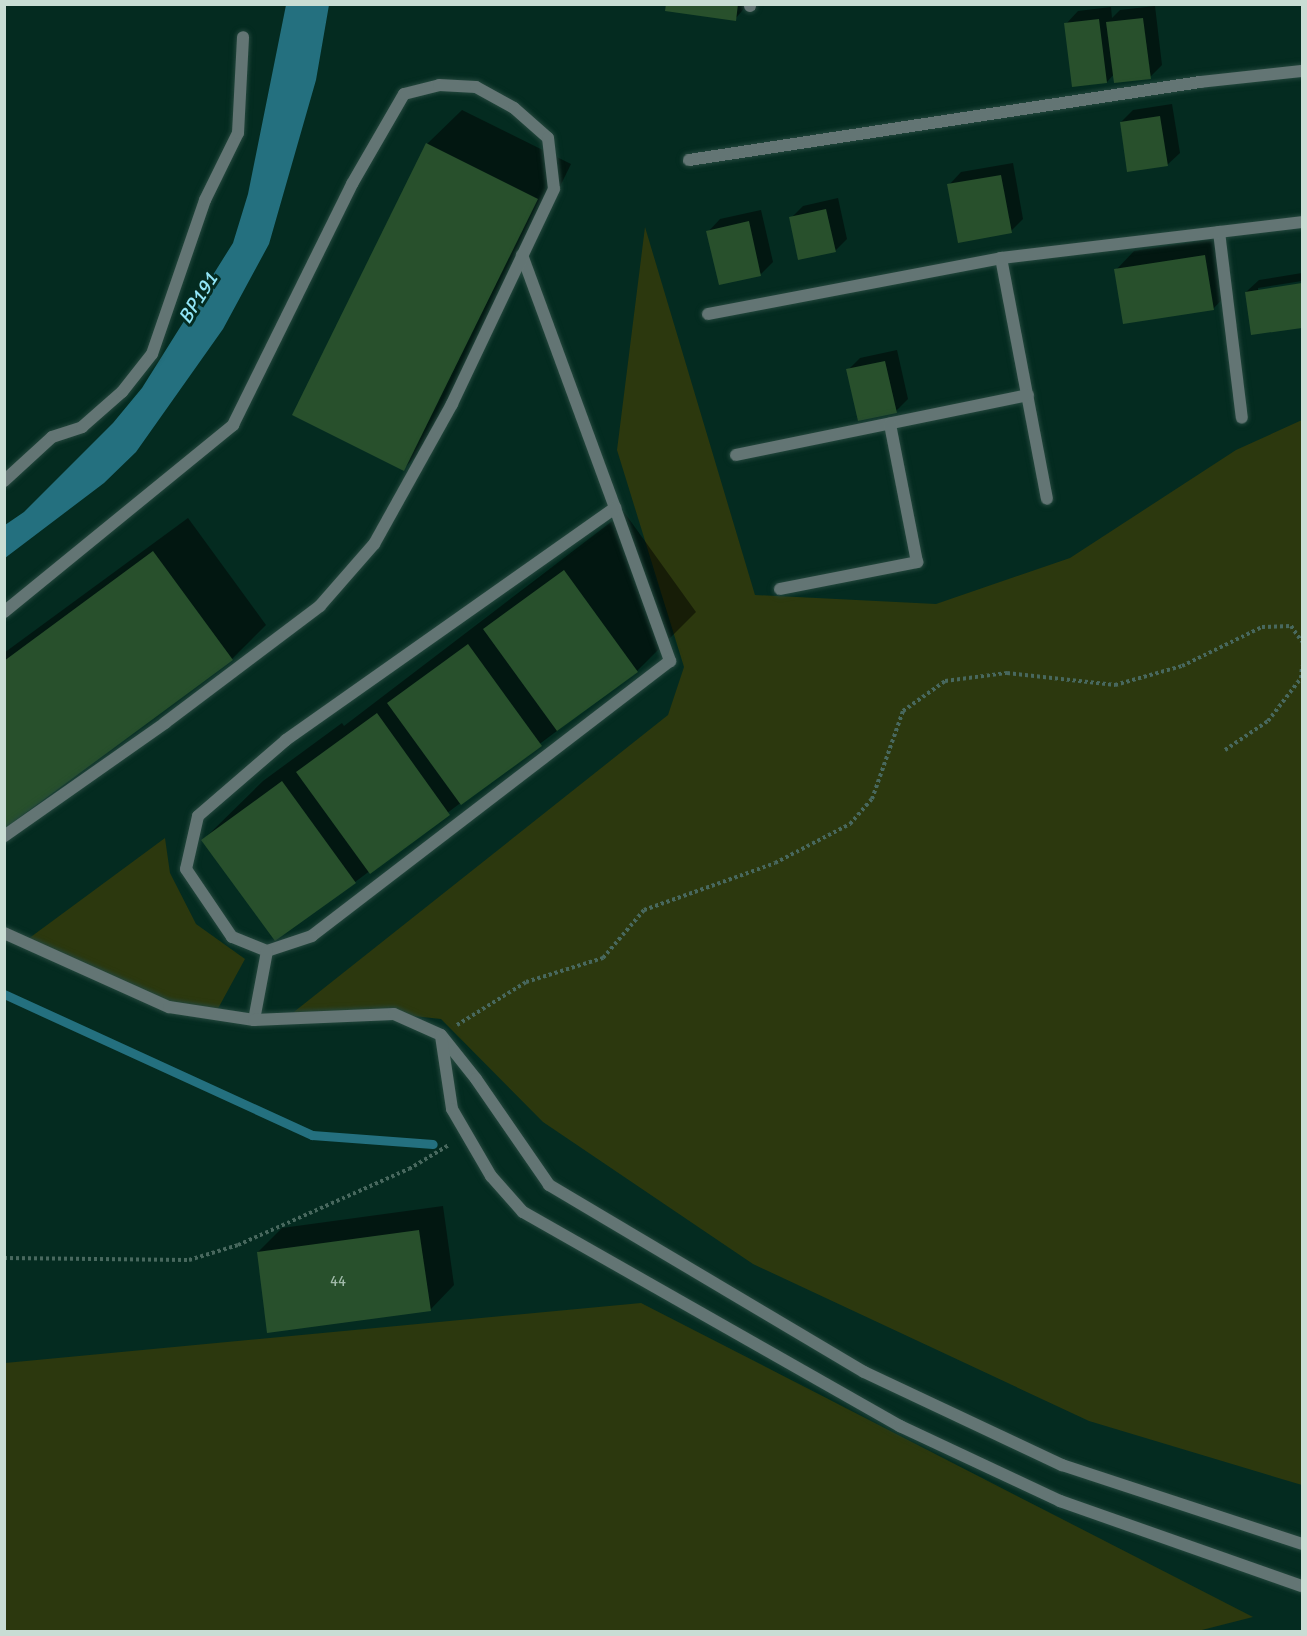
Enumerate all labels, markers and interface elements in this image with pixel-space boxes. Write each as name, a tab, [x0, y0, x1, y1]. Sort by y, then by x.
water label: BP191	[173, 268, 223, 328]
house number: 44	[330, 1273, 346, 1291]

